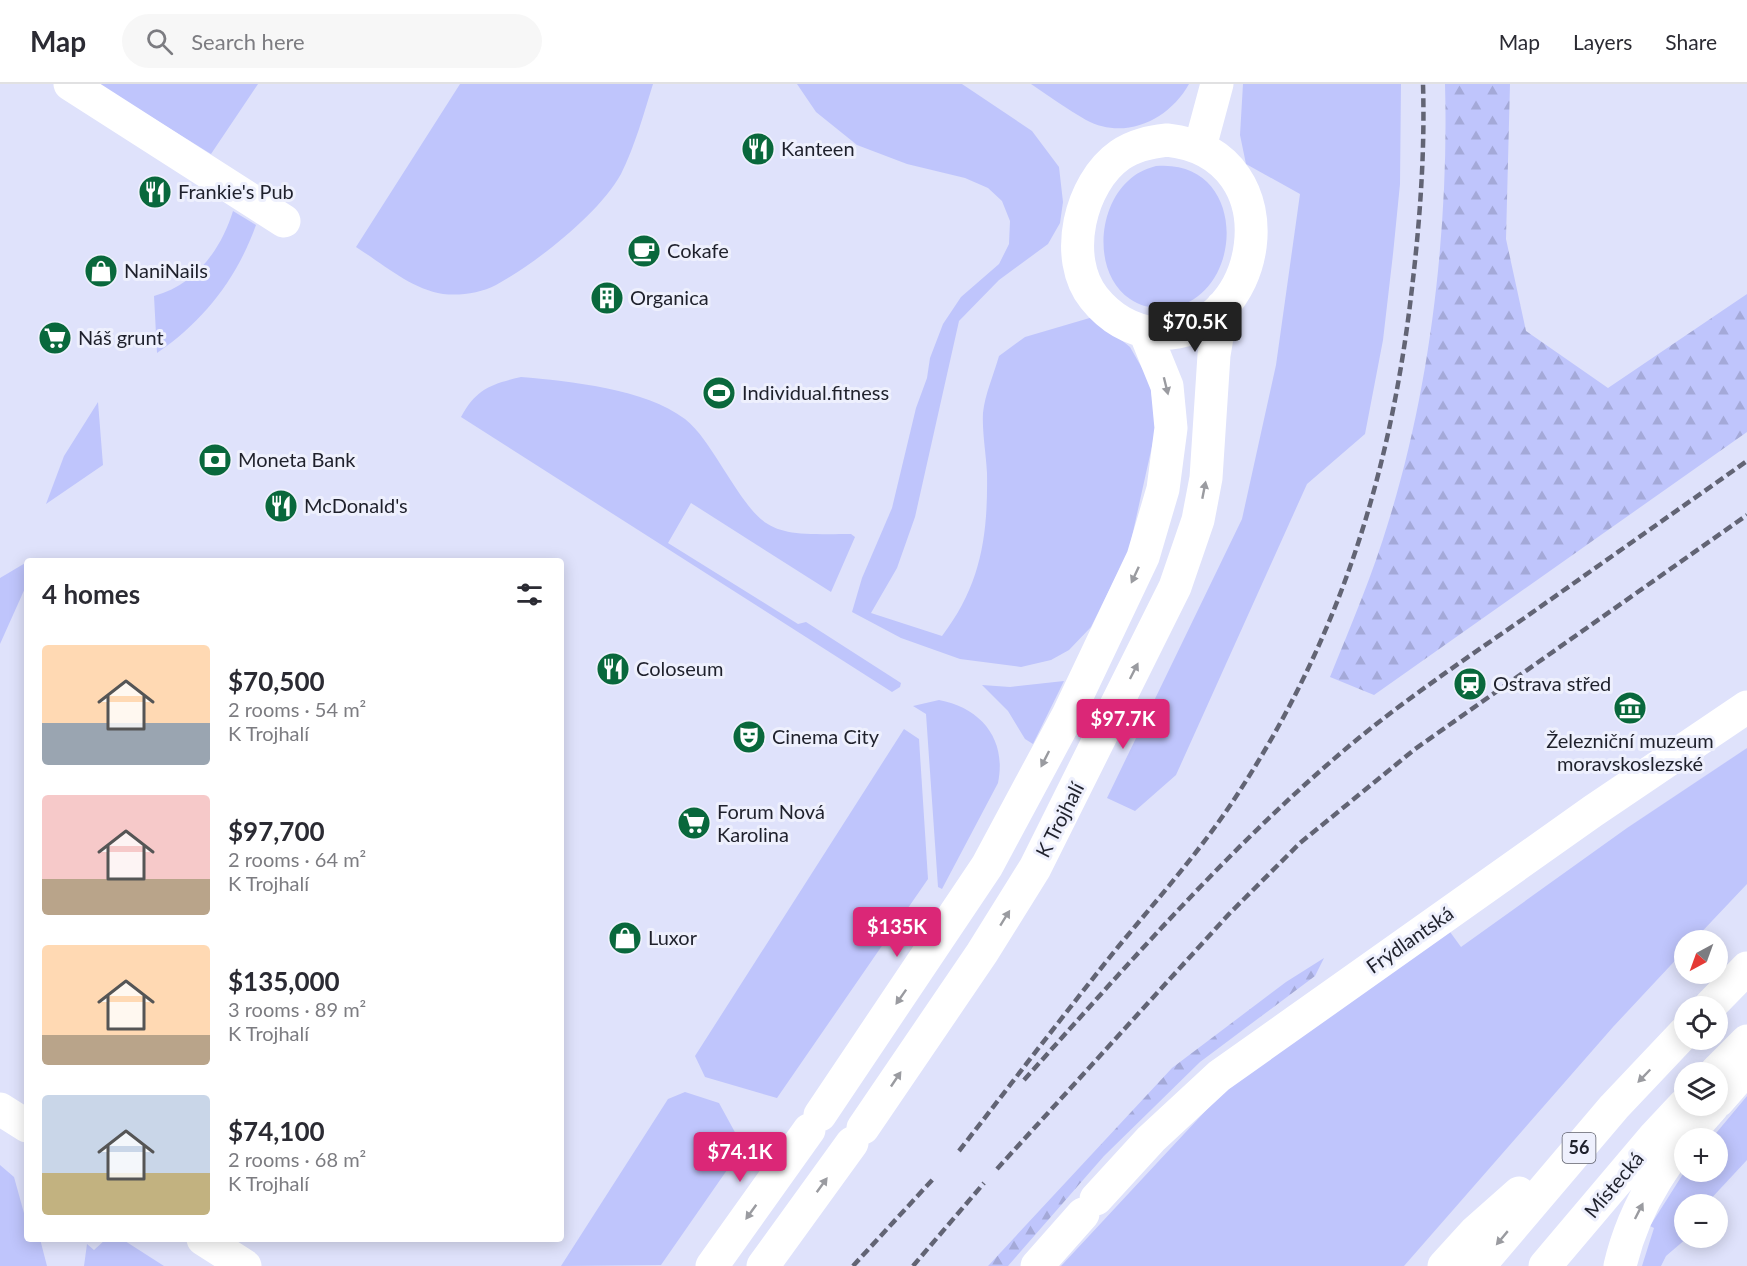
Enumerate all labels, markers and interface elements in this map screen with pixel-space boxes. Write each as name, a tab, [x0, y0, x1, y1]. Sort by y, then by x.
search box	[122, 14, 542, 68]
text: Map	[30, 24, 86, 58]
icon: search	[143, 25, 176, 58]
text: Search here	[191, 28, 305, 55]
text: Map	[1499, 29, 1540, 54]
text: Layers	[1573, 29, 1632, 54]
text: Share	[1665, 29, 1717, 54]
restaurant icon: Kanteen	[740, 131, 776, 167]
place label: Kanteen	[781, 136, 855, 160]
restaurant icon: Frankie's Pub	[137, 174, 173, 210]
place label: Frankie's Pub	[178, 179, 294, 203]
cafe icon: Cokafe	[626, 233, 662, 269]
place label: Cokafe	[667, 238, 729, 262]
shop icon: NaniNails	[83, 253, 119, 289]
place label: NaniNails	[124, 258, 208, 282]
building icon: Organica	[589, 280, 625, 316]
place label: Organica	[630, 285, 709, 309]
pin: $70.5K	[1146, 302, 1244, 353]
text: $70.5K	[1163, 309, 1227, 333]
supermarket icon: Náš grunt	[37, 320, 73, 356]
place label: Náš grunt	[78, 325, 164, 349]
sports icon: Individual.fitness	[701, 375, 737, 411]
one-way arrow	[1161, 377, 1171, 395]
place label: Individual.fitness	[742, 380, 889, 404]
bank icon: Moneta Bank	[197, 442, 233, 478]
place label: Moneta Bank	[238, 447, 356, 471]
one-way arrow	[1200, 480, 1209, 499]
restaurant icon: McDonald's	[263, 488, 299, 524]
place label: McDonald's	[304, 493, 408, 517]
one-way arrow	[1130, 567, 1139, 584]
text: 4 homes	[42, 578, 140, 610]
icon: filters	[513, 578, 546, 611]
restaurant icon: Coloseum	[595, 651, 631, 687]
place label: Coloseum	[636, 656, 723, 680]
one-way arrow	[1129, 662, 1139, 680]
text: $70,500	[228, 665, 325, 697]
station icon: Ostrava střed	[1452, 666, 1488, 702]
icon: home	[90, 669, 162, 741]
place label: Ostrava střed	[1493, 671, 1611, 695]
museum icon: Železniční muzeum moravskoslezské	[1612, 690, 1648, 726]
text: 2 rooms · 54 m²	[228, 697, 366, 721]
pin: $97.7K	[1074, 699, 1172, 750]
text: $97.7K	[1091, 706, 1155, 730]
theatre icon: Cinema City	[731, 719, 767, 755]
text: K Trojhalí	[228, 721, 309, 745]
place label: Cinema City	[772, 724, 880, 748]
place label: Železniční muzeum moravskoslezské	[1546, 728, 1714, 775]
one-way arrow	[1040, 751, 1050, 768]
street label: K Trojhalí	[1030, 777, 1089, 861]
place label: Forum Nová Karolina	[717, 799, 825, 846]
supermarket icon: Forum Nová Karolina	[676, 805, 712, 841]
text: $97,700	[228, 815, 325, 847]
icon: home	[90, 819, 162, 891]
text: 2 rooms · 64 m²	[228, 847, 366, 871]
text: K Trojhalí	[228, 871, 309, 895]
street label: Frýdlantská	[1361, 901, 1458, 978]
pin: $135K	[855, 907, 939, 958]
one-way arrow	[999, 910, 1010, 926]
text: $135K	[867, 914, 927, 938]
shop icon: Luxor	[607, 920, 643, 956]
place label: Luxor	[648, 925, 698, 949]
north arrow	[1674, 930, 1728, 984]
map controls	[1674, 930, 1728, 1248]
text: $135,000	[228, 965, 340, 997]
icon: home	[90, 969, 162, 1041]
one-way arrow	[896, 989, 907, 1005]
button: locate	[1674, 996, 1728, 1050]
text: 3 rooms · 89 m²	[228, 997, 366, 1021]
text: K Trojhalí	[228, 1021, 309, 1045]
button: layers	[1674, 1062, 1728, 1116]
one-way arrow	[1637, 1068, 1651, 1083]
one-way arrow	[890, 1072, 902, 1088]
text: $74,100	[228, 1115, 325, 1147]
icon: home	[90, 1119, 162, 1191]
button: +	[1674, 1128, 1728, 1182]
pin: $74.1K	[691, 1132, 789, 1183]
road number: 56	[1562, 1133, 1596, 1163]
text: $74.1K	[708, 1139, 772, 1163]
street label: Místecká	[1579, 1146, 1648, 1222]
text: 2 rooms · 68 m²	[228, 1147, 366, 1171]
text: K Trojhalí	[228, 1171, 309, 1195]
one-way arrow	[816, 1177, 828, 1193]
button: −	[1674, 1194, 1728, 1248]
one-way arrow	[1634, 1202, 1644, 1219]
one-way arrow	[745, 1204, 757, 1219]
one-way arrow	[1496, 1230, 1509, 1245]

